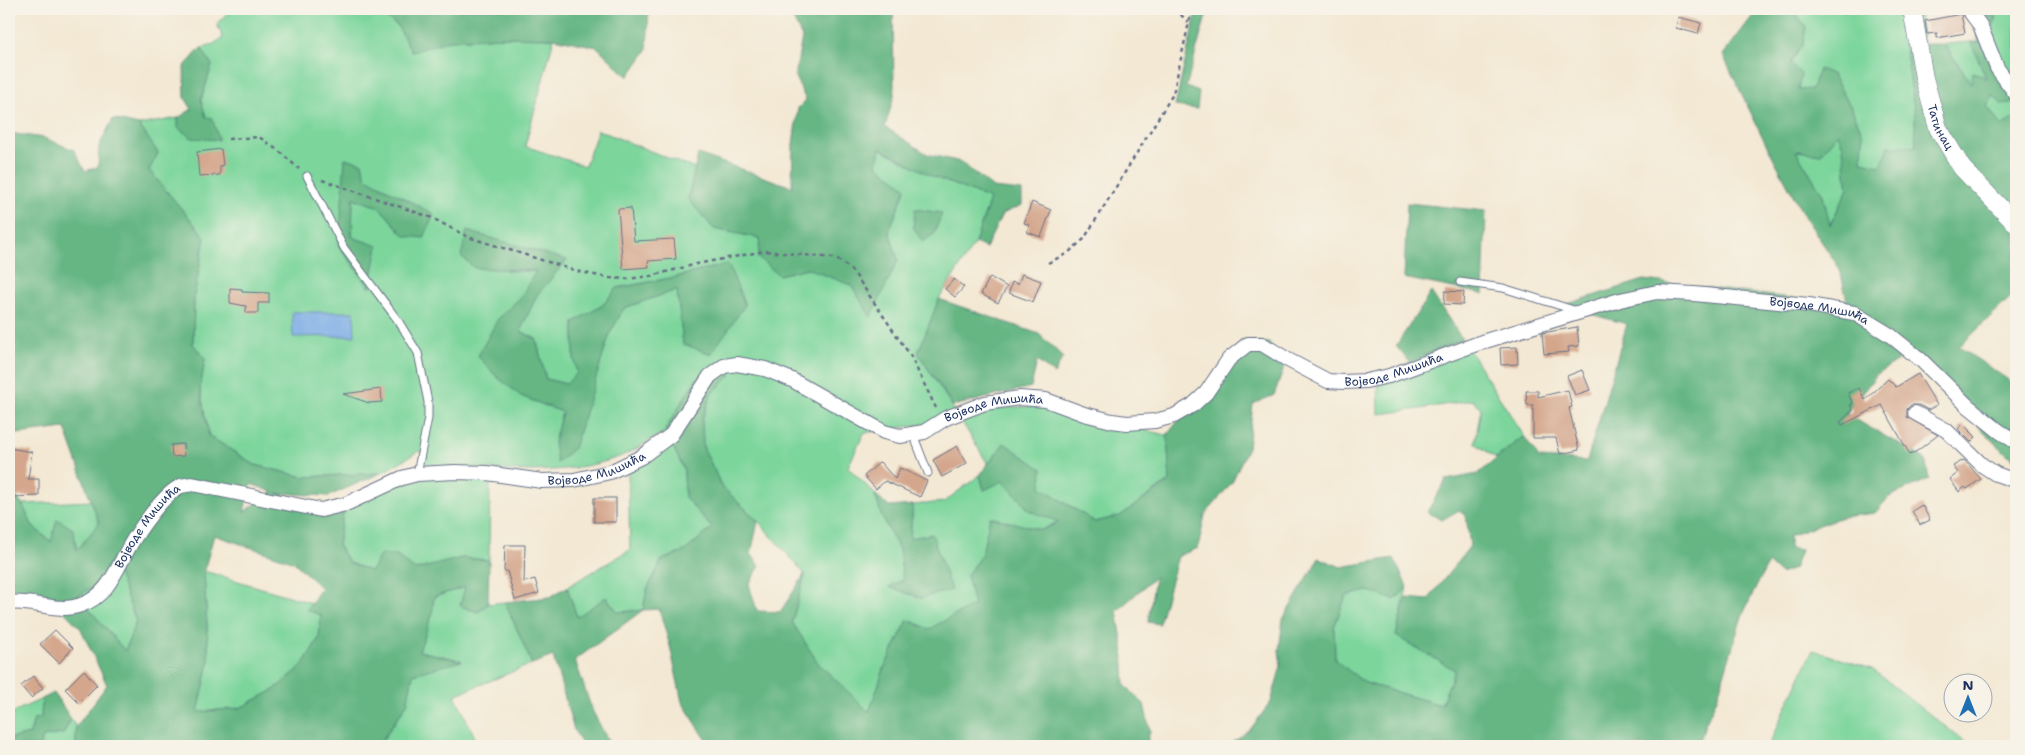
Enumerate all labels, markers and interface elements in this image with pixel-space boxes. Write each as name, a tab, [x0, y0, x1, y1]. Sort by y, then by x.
street label: Татинац	[1924, 103, 1958, 153]
street label: Војводе Мишића	[1769, 293, 1873, 329]
street label: Војводе Мишића	[1344, 349, 1446, 390]
street label: Војводе Мишића	[942, 390, 1044, 426]
street label: Војводе Мишића	[547, 448, 649, 489]
street label: Војводе Мишића	[111, 480, 184, 571]
north arrow	[1942, 672, 1992, 722]
text: N	[1962, 676, 1974, 694]

